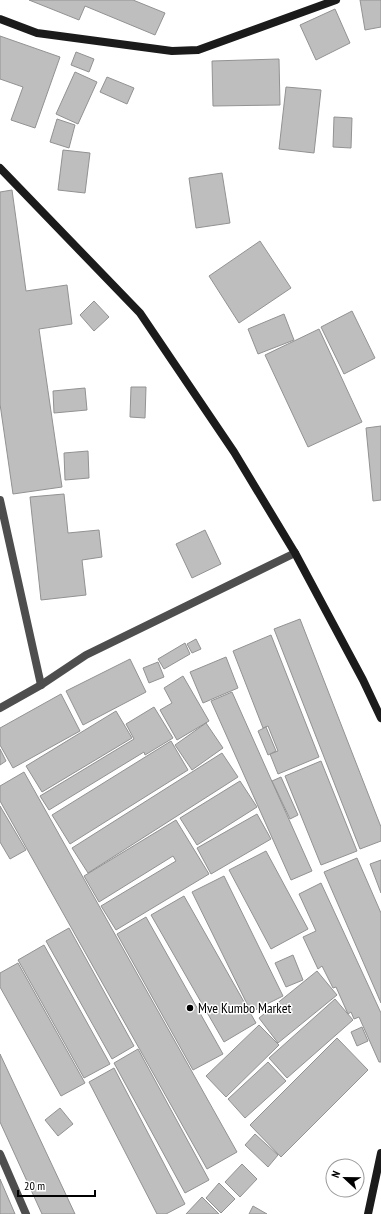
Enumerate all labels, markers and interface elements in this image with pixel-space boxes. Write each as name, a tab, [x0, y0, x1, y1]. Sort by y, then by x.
place label: Mve Kumbo Market	[198, 999, 291, 1017]
marker: Mve Kumbo Market	[185, 1003, 195, 1013]
north arrow	[325, 1158, 365, 1198]
text: N	[328, 1169, 343, 1180]
scale bar	[18, 1172, 95, 1198]
text: 20 m	[24, 1178, 45, 1193]

